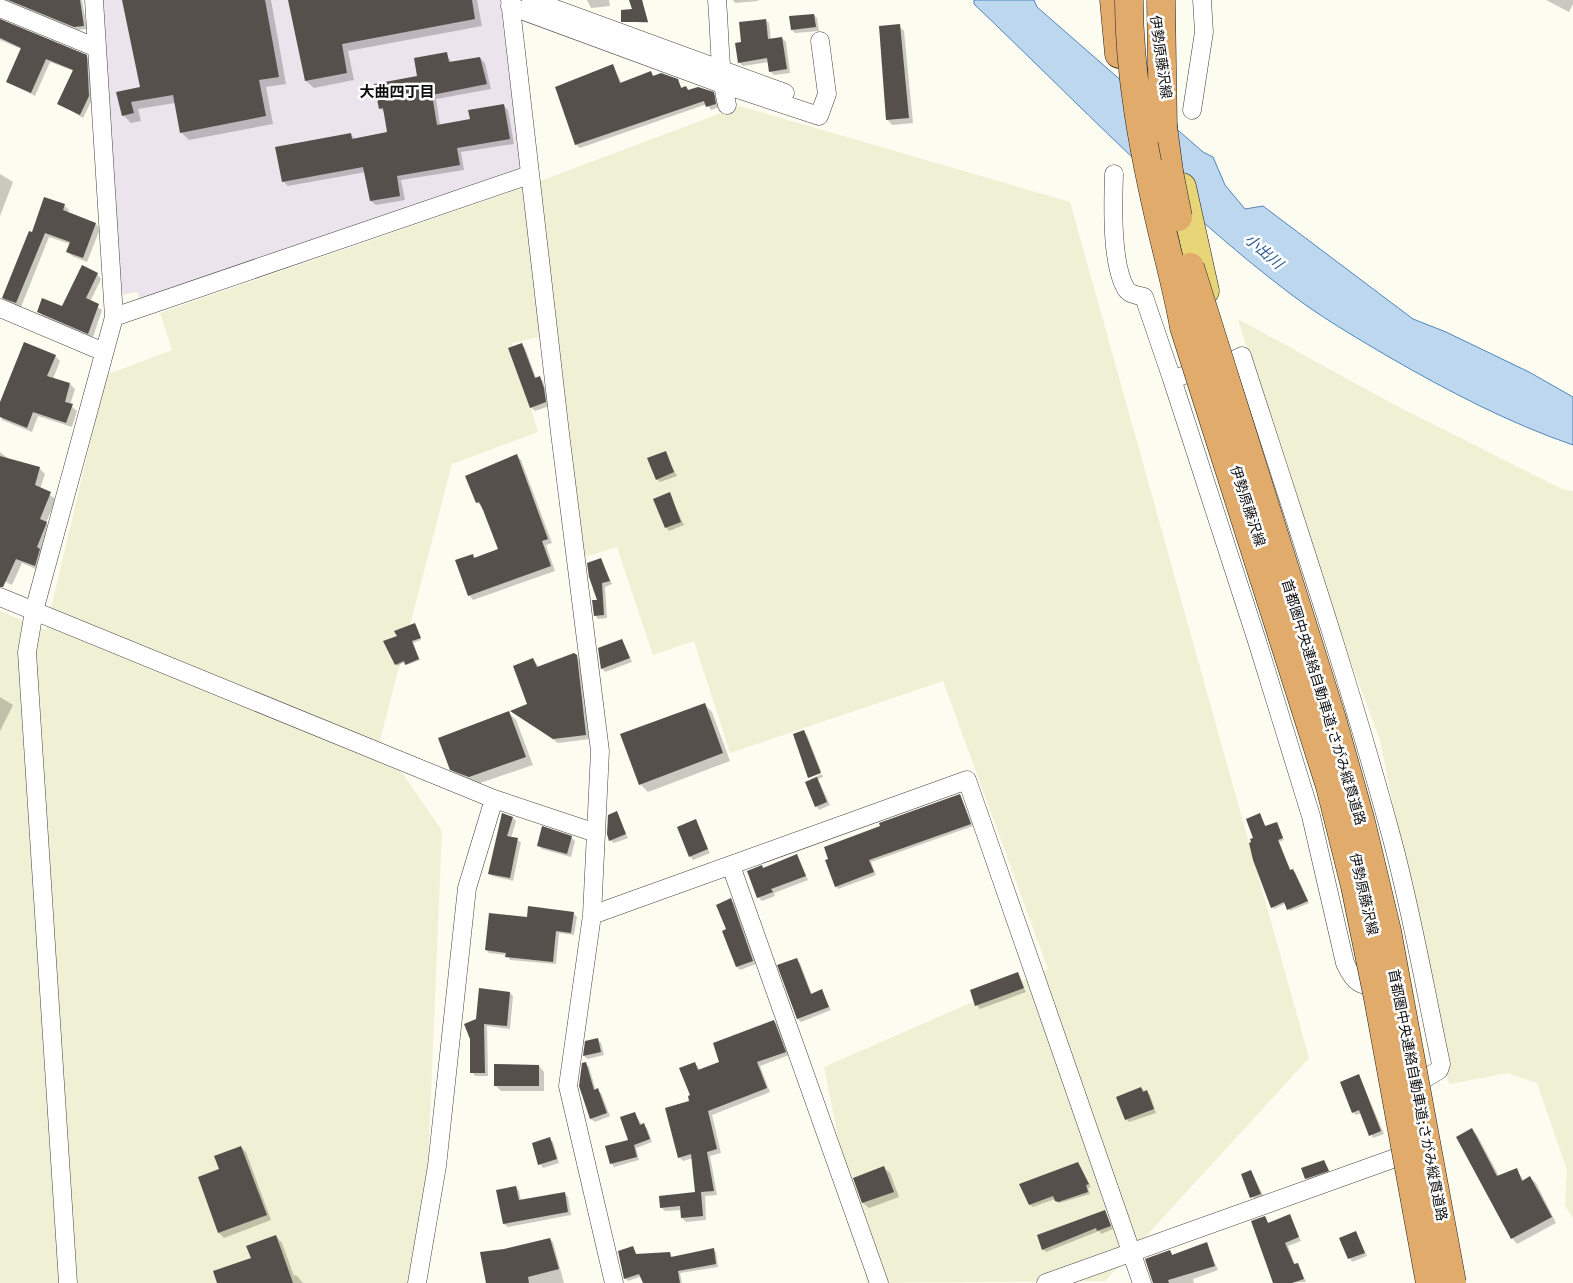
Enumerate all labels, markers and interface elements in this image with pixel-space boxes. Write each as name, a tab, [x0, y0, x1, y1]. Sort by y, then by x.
street label: 伊勢原藤沢線	[1146, 14, 1176, 100]
district label: 大曲四丁目	[359, 82, 435, 101]
water label: 小出川	[1241, 229, 1289, 274]
street label: 伊勢原藤沢線	[1226, 463, 1270, 549]
street label: 首都圏中央連絡自動車道;さがみ縦貫道路	[1278, 577, 1370, 827]
street label: 伊勢原藤沢線	[1346, 851, 1382, 937]
street label: 首都圏中央連絡自動車道;さがみ縦貫道路	[1385, 967, 1451, 1223]

